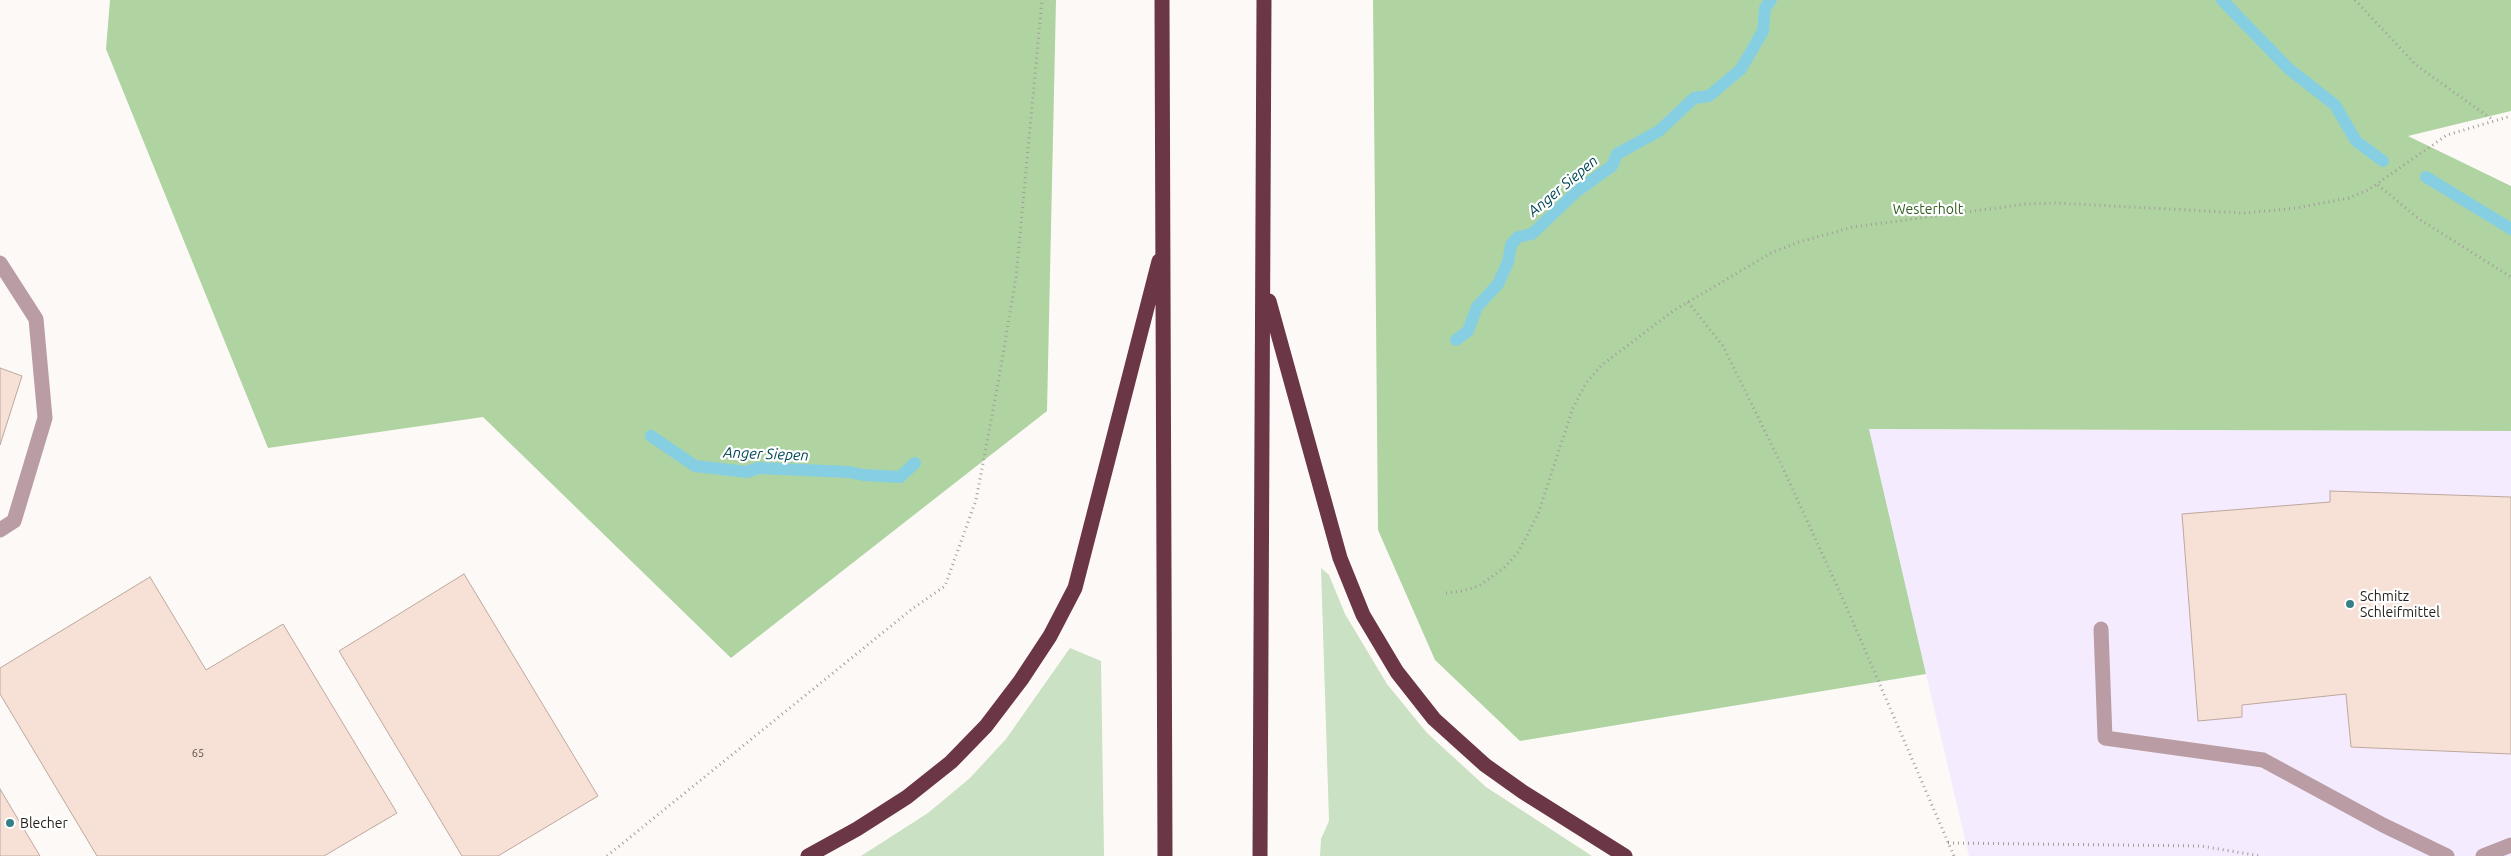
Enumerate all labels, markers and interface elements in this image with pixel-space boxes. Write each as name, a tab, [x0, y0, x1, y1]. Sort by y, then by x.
water label: Anger Siepen	[1524, 152, 1602, 220]
park label: Westerholt	[1893, 201, 1963, 217]
water label: Anger Siepen	[723, 444, 809, 464]
place label: Schmitz Schleifmittel	[2360, 588, 2440, 620]
marker: Schmitz Schleifmittel	[2344, 598, 2356, 610]
house number: 65	[192, 746, 204, 760]
place label: Blecher	[20, 815, 68, 831]
marker: Blecher	[4, 817, 16, 829]

